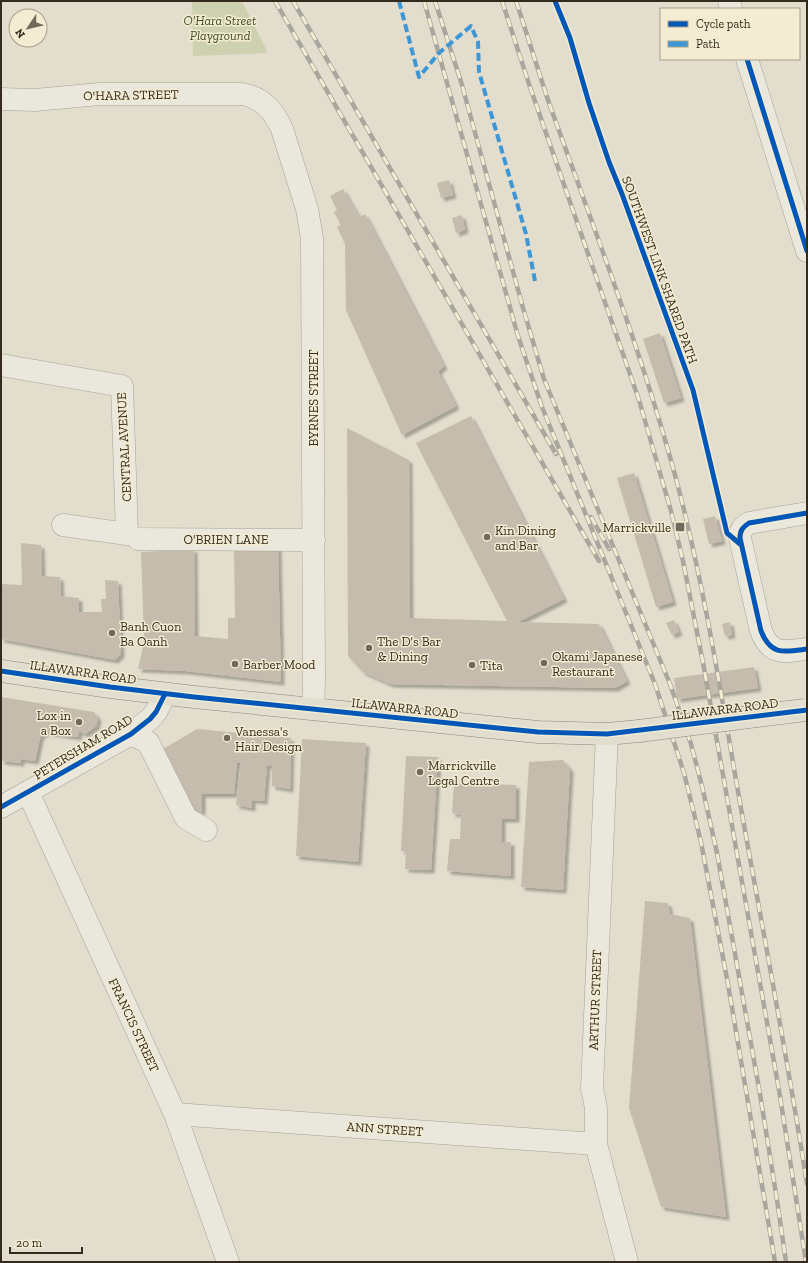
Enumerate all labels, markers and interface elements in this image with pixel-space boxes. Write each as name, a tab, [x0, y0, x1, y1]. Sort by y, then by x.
north arrow	[8, 8, 48, 48]
legend	[660, 8, 800, 60]
park label: O'Hara Street Playground	[184, 13, 257, 43]
text: Cycle path	[696, 17, 751, 31]
text: N	[12, 26, 28, 41]
text: Path	[696, 37, 720, 51]
street label: O'HARA STREET	[83, 87, 179, 103]
street label: SOUTHWEST LINK SHARED PATH	[619, 174, 701, 366]
street label: BYRNES STREET	[306, 349, 321, 447]
street label: CENTRAL AVENUE	[114, 392, 134, 502]
place label: Marrickville	[603, 520, 671, 535]
marker: Marrickville	[674, 521, 686, 533]
place label: Kin Dining and Bar	[495, 523, 556, 553]
street label: O'BRIEN LANE	[184, 532, 269, 547]
marker: Kin Dining and Bar	[482, 532, 492, 542]
place label: Banh Cuon Ba Oanh	[120, 619, 182, 649]
marker: Banh Cuon Ba Oanh	[107, 628, 117, 638]
place label: The D's Bar & Dining	[377, 634, 441, 664]
marker: The D's Bar & Dining	[364, 643, 374, 653]
place label: Okami Japanese Restaurant	[552, 649, 643, 679]
street label: ILLAWARRA ROAD	[29, 657, 137, 687]
place label: Barber Mood	[243, 657, 316, 672]
place label: Tita	[480, 658, 504, 673]
marker: Okami Japanese Restaurant	[539, 658, 549, 668]
marker: Barber Mood	[230, 659, 240, 669]
marker: Tita	[467, 660, 477, 670]
street label: ILLAWARRA ROAD	[351, 695, 459, 721]
street label: ILLAWARRA ROAD	[671, 695, 779, 723]
place label: Lox in a Box	[37, 708, 72, 738]
street label: PETERSHAM ROAD	[31, 711, 135, 783]
marker: Lox in a Box	[74, 717, 84, 727]
place label: Vanessa's Hair Design	[234, 724, 303, 754]
marker: Vanessa's Hair Design	[222, 733, 232, 743]
place label: Marrickville Legal Centre	[428, 758, 499, 788]
marker: Marrickville Legal Centre	[415, 767, 425, 777]
street label: ARTHUR STREET	[586, 949, 604, 1051]
street label: FRANCIS STREET	[106, 976, 162, 1074]
street label: ANN STREET	[346, 1119, 424, 1139]
scale bar	[10, 1229, 82, 1255]
text: 20 m	[16, 1236, 43, 1250]

